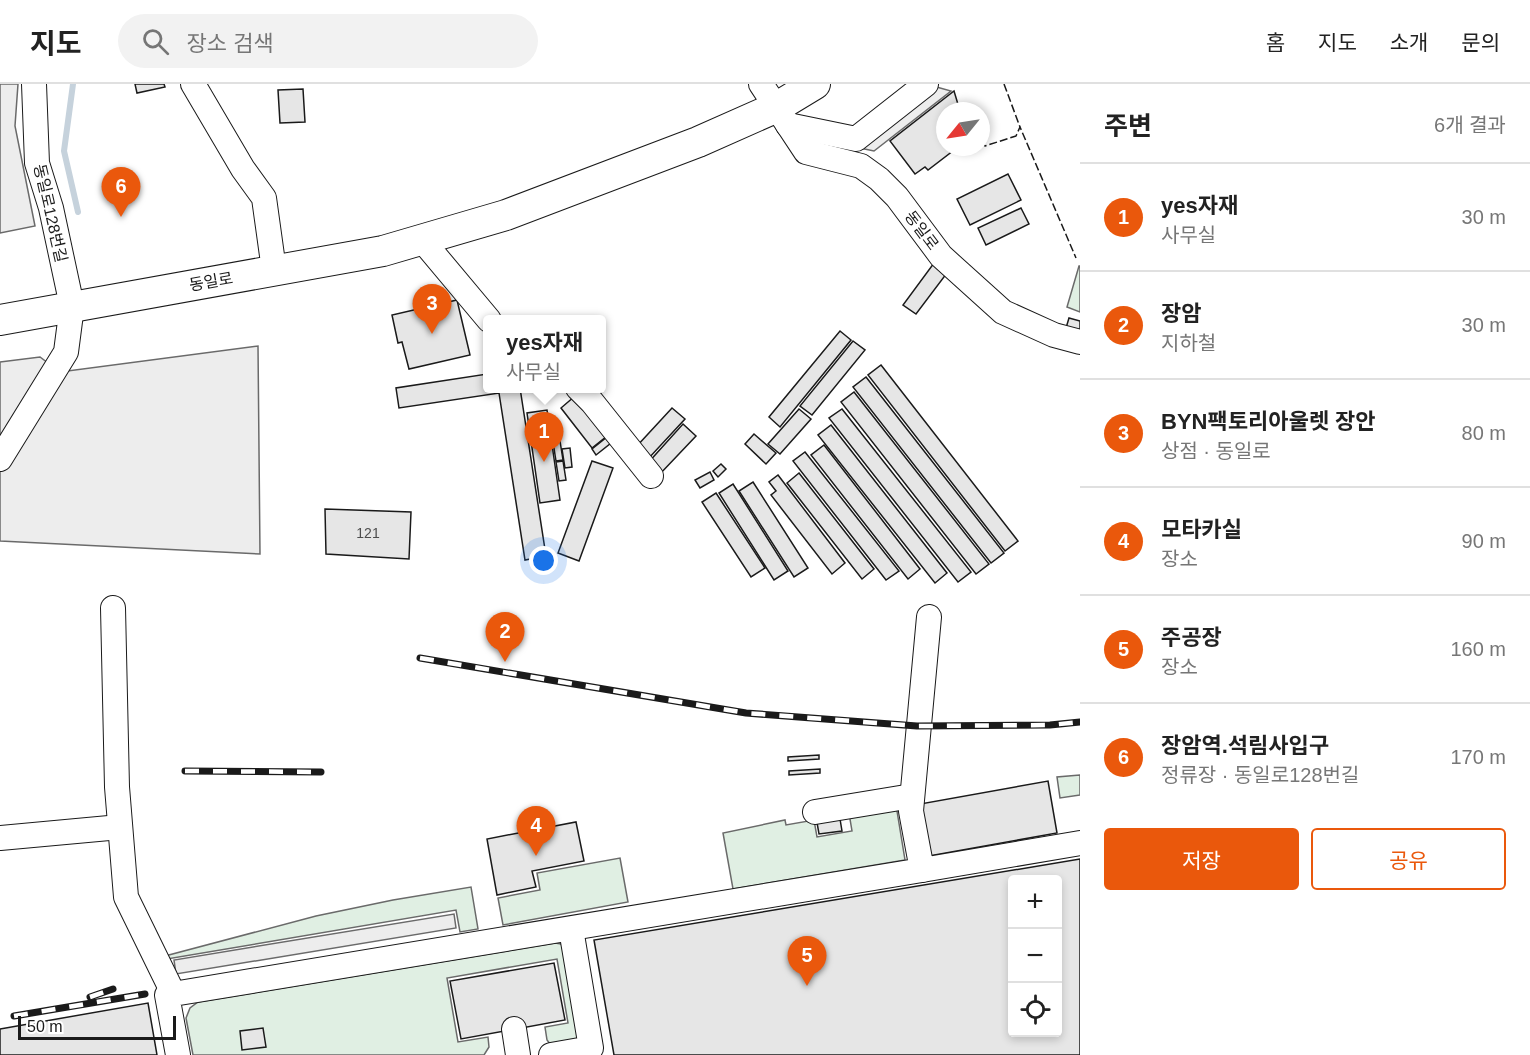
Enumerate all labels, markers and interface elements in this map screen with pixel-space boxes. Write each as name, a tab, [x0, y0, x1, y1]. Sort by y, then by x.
search box	[118, 14, 538, 68]
icon: search	[139, 25, 172, 58]
text: 지도	[30, 28, 82, 59]
text: 장소 검색	[187, 31, 274, 56]
text: 홈	[1266, 31, 1285, 54]
text: 지도	[1318, 31, 1357, 54]
text: 소개	[1390, 31, 1428, 54]
text: 문의	[1461, 31, 1500, 54]
north arrow	[936, 102, 990, 156]
text: 주변	[1104, 111, 1152, 141]
text: 6개 결과	[1434, 114, 1506, 136]
street label: 동일로128번길	[31, 162, 70, 264]
pin: 6	[102, 168, 140, 217]
text: yes자재	[1161, 193, 1238, 218]
text: 1	[1118, 206, 1129, 228]
text: 30 m	[1462, 206, 1506, 228]
street label: 동일로	[902, 208, 942, 253]
text: 사무실	[1161, 224, 1216, 246]
street label: 동일로	[188, 269, 235, 294]
pin: 3	[412, 284, 452, 334]
text: 장암	[1161, 301, 1201, 326]
text: 2	[1118, 314, 1129, 336]
text: 30 m	[1462, 314, 1506, 336]
popup	[483, 315, 606, 393]
text: yes자재	[506, 330, 583, 355]
text: 지하철	[1161, 332, 1216, 354]
text: 사무실	[506, 361, 561, 383]
text: BYN팩토리아울렛 장안	[1161, 409, 1375, 434]
pin: 1	[524, 412, 564, 462]
text: 3	[1118, 422, 1129, 444]
text: 80 m	[1462, 422, 1506, 444]
text: 상점 · 동일로	[1161, 440, 1271, 462]
text: 모타카실	[1161, 517, 1242, 542]
house number: 121	[356, 525, 380, 541]
text: 4	[1118, 530, 1129, 552]
text: 90 m	[1462, 530, 1506, 552]
your location	[529, 546, 558, 575]
text: 장소	[1161, 548, 1198, 570]
pin: 2	[486, 612, 524, 662]
text: 주공장	[1161, 625, 1222, 650]
text: 5	[1118, 638, 1129, 660]
text: 160 m	[1450, 638, 1506, 660]
text: 장소	[1161, 656, 1198, 678]
text: 장암역.석림사입구	[1161, 733, 1329, 758]
text: 6	[1118, 746, 1129, 768]
text: 170 m	[1450, 746, 1506, 768]
text: 정류장 · 동일로128번길	[1161, 764, 1359, 786]
pin: 4	[516, 806, 556, 856]
button: 저장	[1104, 828, 1299, 890]
button: 공유	[1311, 828, 1506, 890]
map controls	[1008, 875, 1062, 1037]
button: +	[1008, 875, 1062, 929]
button: −	[1008, 929, 1062, 983]
pin: 5	[788, 936, 826, 986]
button: locate	[1008, 983, 1062, 1037]
scale bar	[18, 1013, 176, 1040]
text: 50 m	[27, 1018, 63, 1035]

